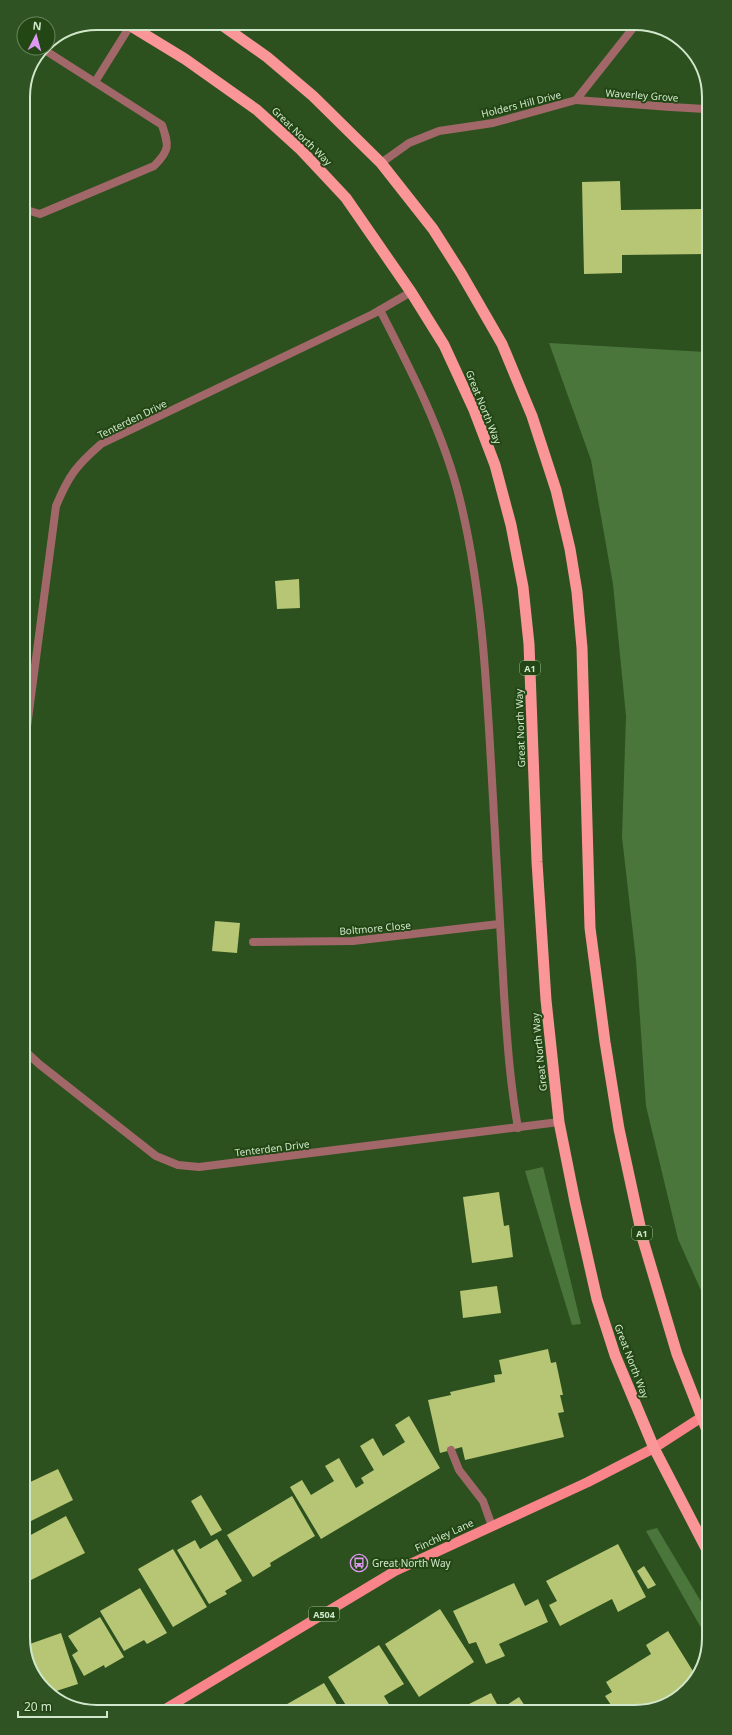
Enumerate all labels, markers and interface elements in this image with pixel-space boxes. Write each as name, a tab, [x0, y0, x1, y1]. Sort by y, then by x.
north arrow	[16, 16, 56, 56]
text: N	[32, 18, 42, 33]
street label: Waverley Grove	[605, 85, 679, 105]
street label: Holders Hill Drive	[480, 87, 563, 121]
street label: Great North Way	[269, 104, 336, 169]
street label: Great North Way	[463, 368, 506, 447]
street label: Tenterden Drive	[95, 396, 169, 442]
road number: A1	[520, 661, 540, 675]
street label: Great North Way	[512, 688, 528, 768]
street label: Boltmore Close	[339, 918, 412, 938]
street label: Great North Way	[528, 1011, 550, 1092]
street label: Tenterden Drive	[234, 1136, 311, 1160]
road number: A1	[632, 1226, 652, 1240]
street label: Great North Way	[611, 1322, 653, 1401]
street label: Finchley Lane	[412, 1515, 476, 1555]
bus stop icon: Great North Way	[349, 1553, 369, 1573]
place label: Great North Way	[372, 1556, 452, 1570]
road number: A504	[309, 1607, 339, 1621]
scale bar	[18, 1693, 107, 1719]
text: 20 m	[24, 1698, 52, 1715]

